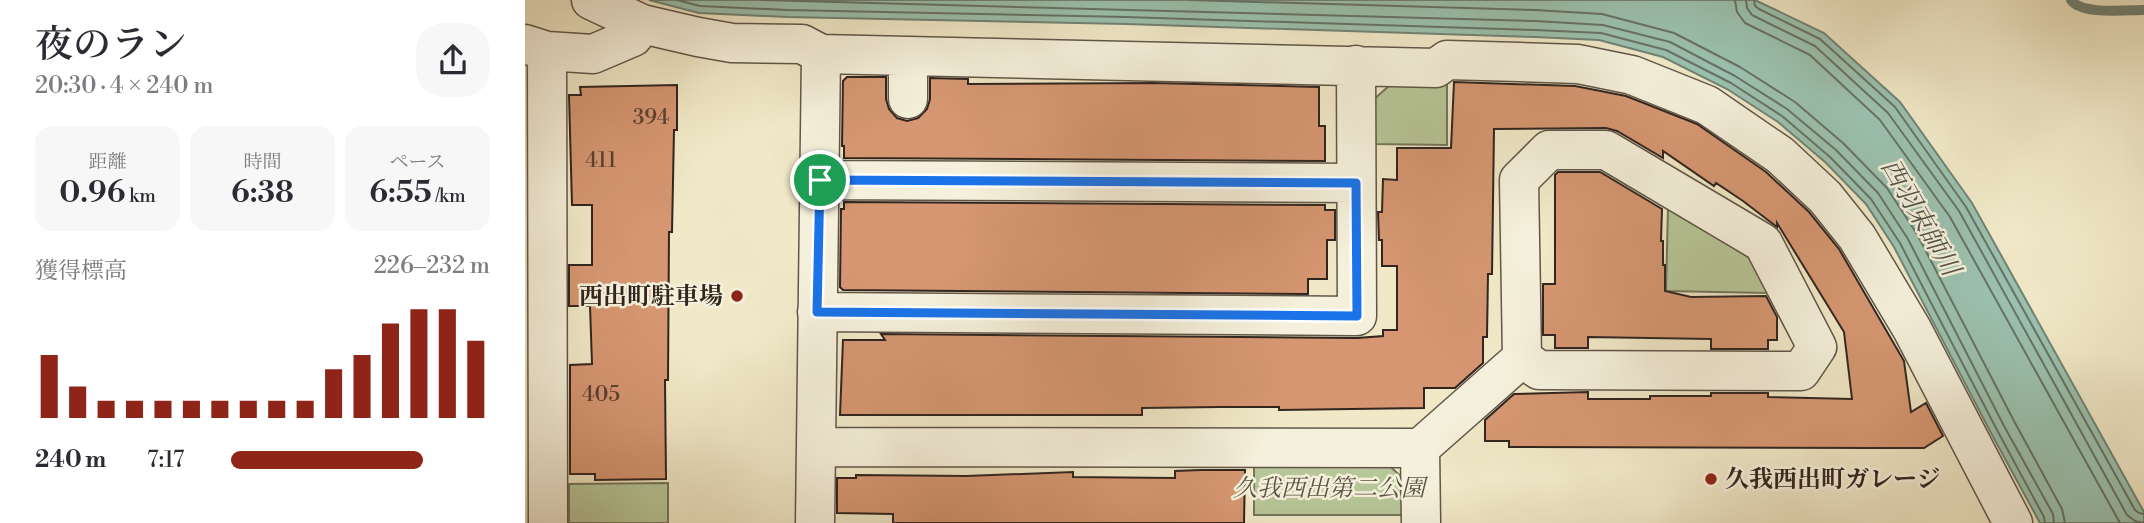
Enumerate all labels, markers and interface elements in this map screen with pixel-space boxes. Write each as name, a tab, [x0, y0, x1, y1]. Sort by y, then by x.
text: 夜のラン	[35, 22, 187, 69]
button: share	[416, 23, 490, 97]
text: 20:30 · 4 × 240 m	[35, 72, 213, 100]
house number: 394	[633, 105, 669, 131]
house number: 411	[585, 148, 617, 174]
text: 距離	[88, 150, 127, 174]
text: 時間	[243, 150, 282, 174]
text: ペース	[389, 150, 446, 174]
pin	[790, 150, 850, 210]
water label: 西羽束師川	[1874, 153, 1968, 284]
icon: arrive	[801, 161, 839, 199]
text: 0.96	[59, 174, 125, 212]
text: 6:38	[231, 174, 294, 212]
text: 6:55	[369, 174, 432, 212]
text: km	[125, 184, 156, 208]
text: /km	[432, 184, 466, 208]
text: 226–232 m	[374, 252, 490, 280]
text: 獲得標高	[35, 257, 127, 285]
place label: 西出町駐車場	[579, 282, 723, 312]
marker: 西出町駐車場	[729, 288, 745, 304]
house number: 405	[582, 382, 620, 408]
text: 240 m	[35, 446, 106, 474]
text: 7:17	[147, 446, 184, 474]
place label: 久我西出町ガレージ	[1725, 465, 1941, 495]
marker: 久我西出町ガレージ	[1703, 471, 1719, 487]
park label: 久我西出第二公園	[1233, 474, 1429, 504]

